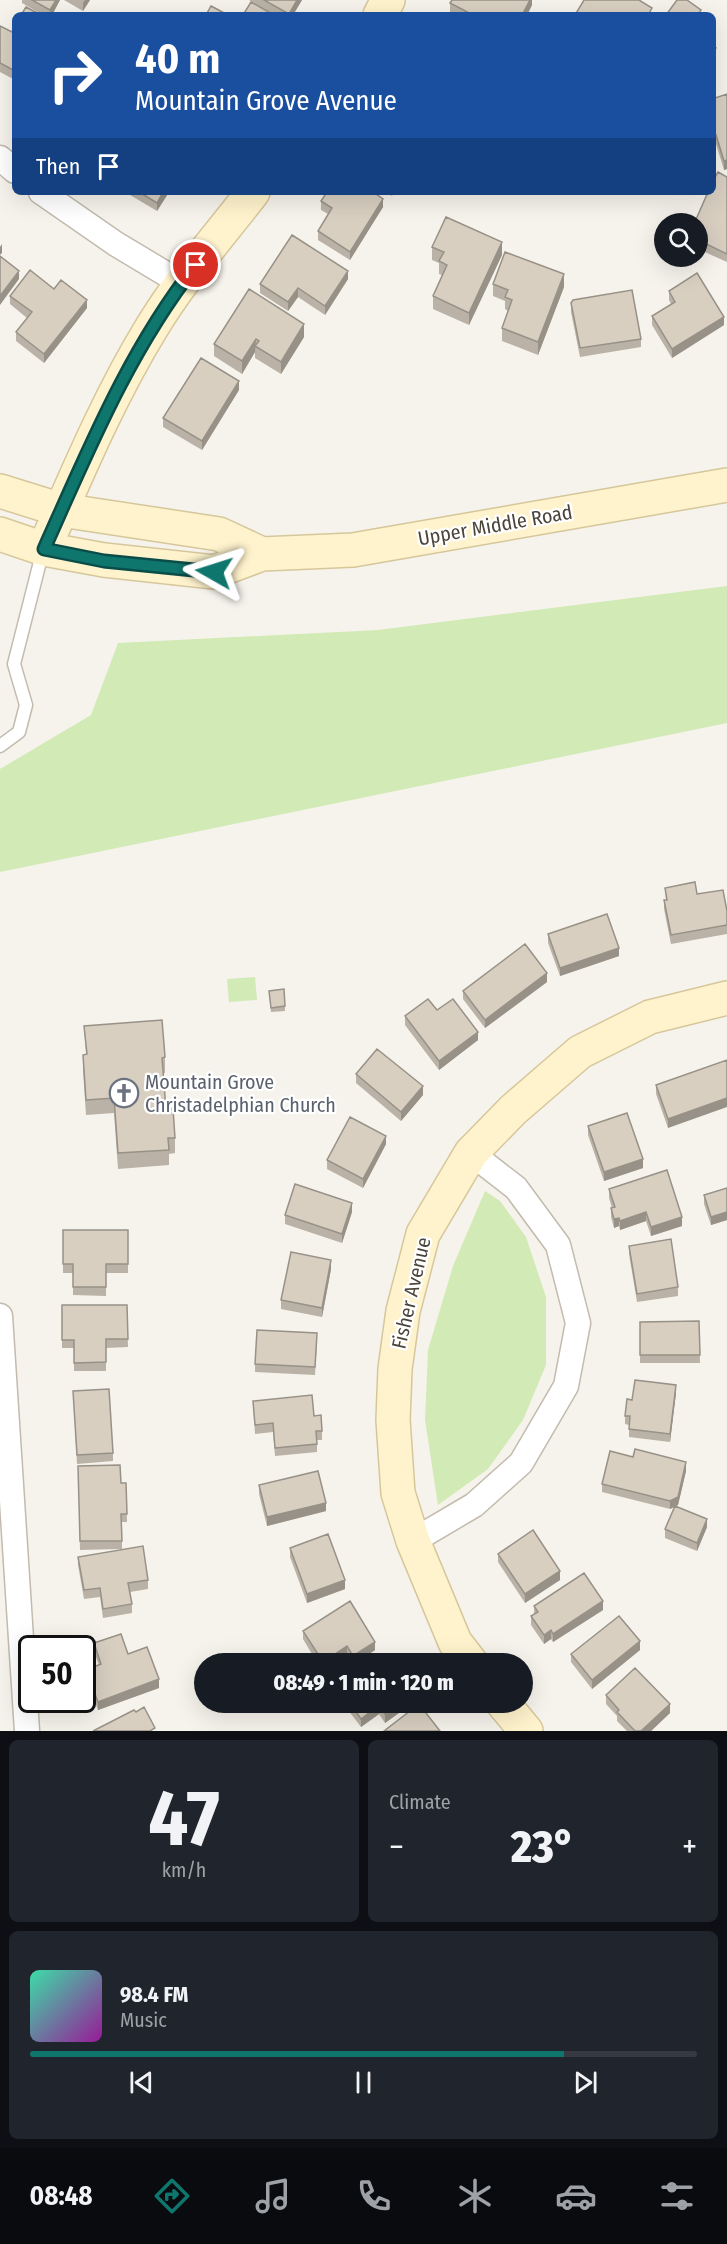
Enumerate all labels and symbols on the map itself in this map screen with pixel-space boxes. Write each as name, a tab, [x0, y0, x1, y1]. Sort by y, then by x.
pin	[170, 239, 221, 290]
street label: Upper Middle Road	[416, 500, 574, 550]
position arrow	[182, 540, 246, 604]
place label: Mountain Grove Christadelphian Church	[145, 1070, 336, 1117]
church icon: Mountain Grove Christadelphian Church	[108, 1077, 140, 1109]
street label: Fisher Avenue	[386, 1235, 436, 1351]
speed limit sign: 50	[18, 1635, 96, 1713]

